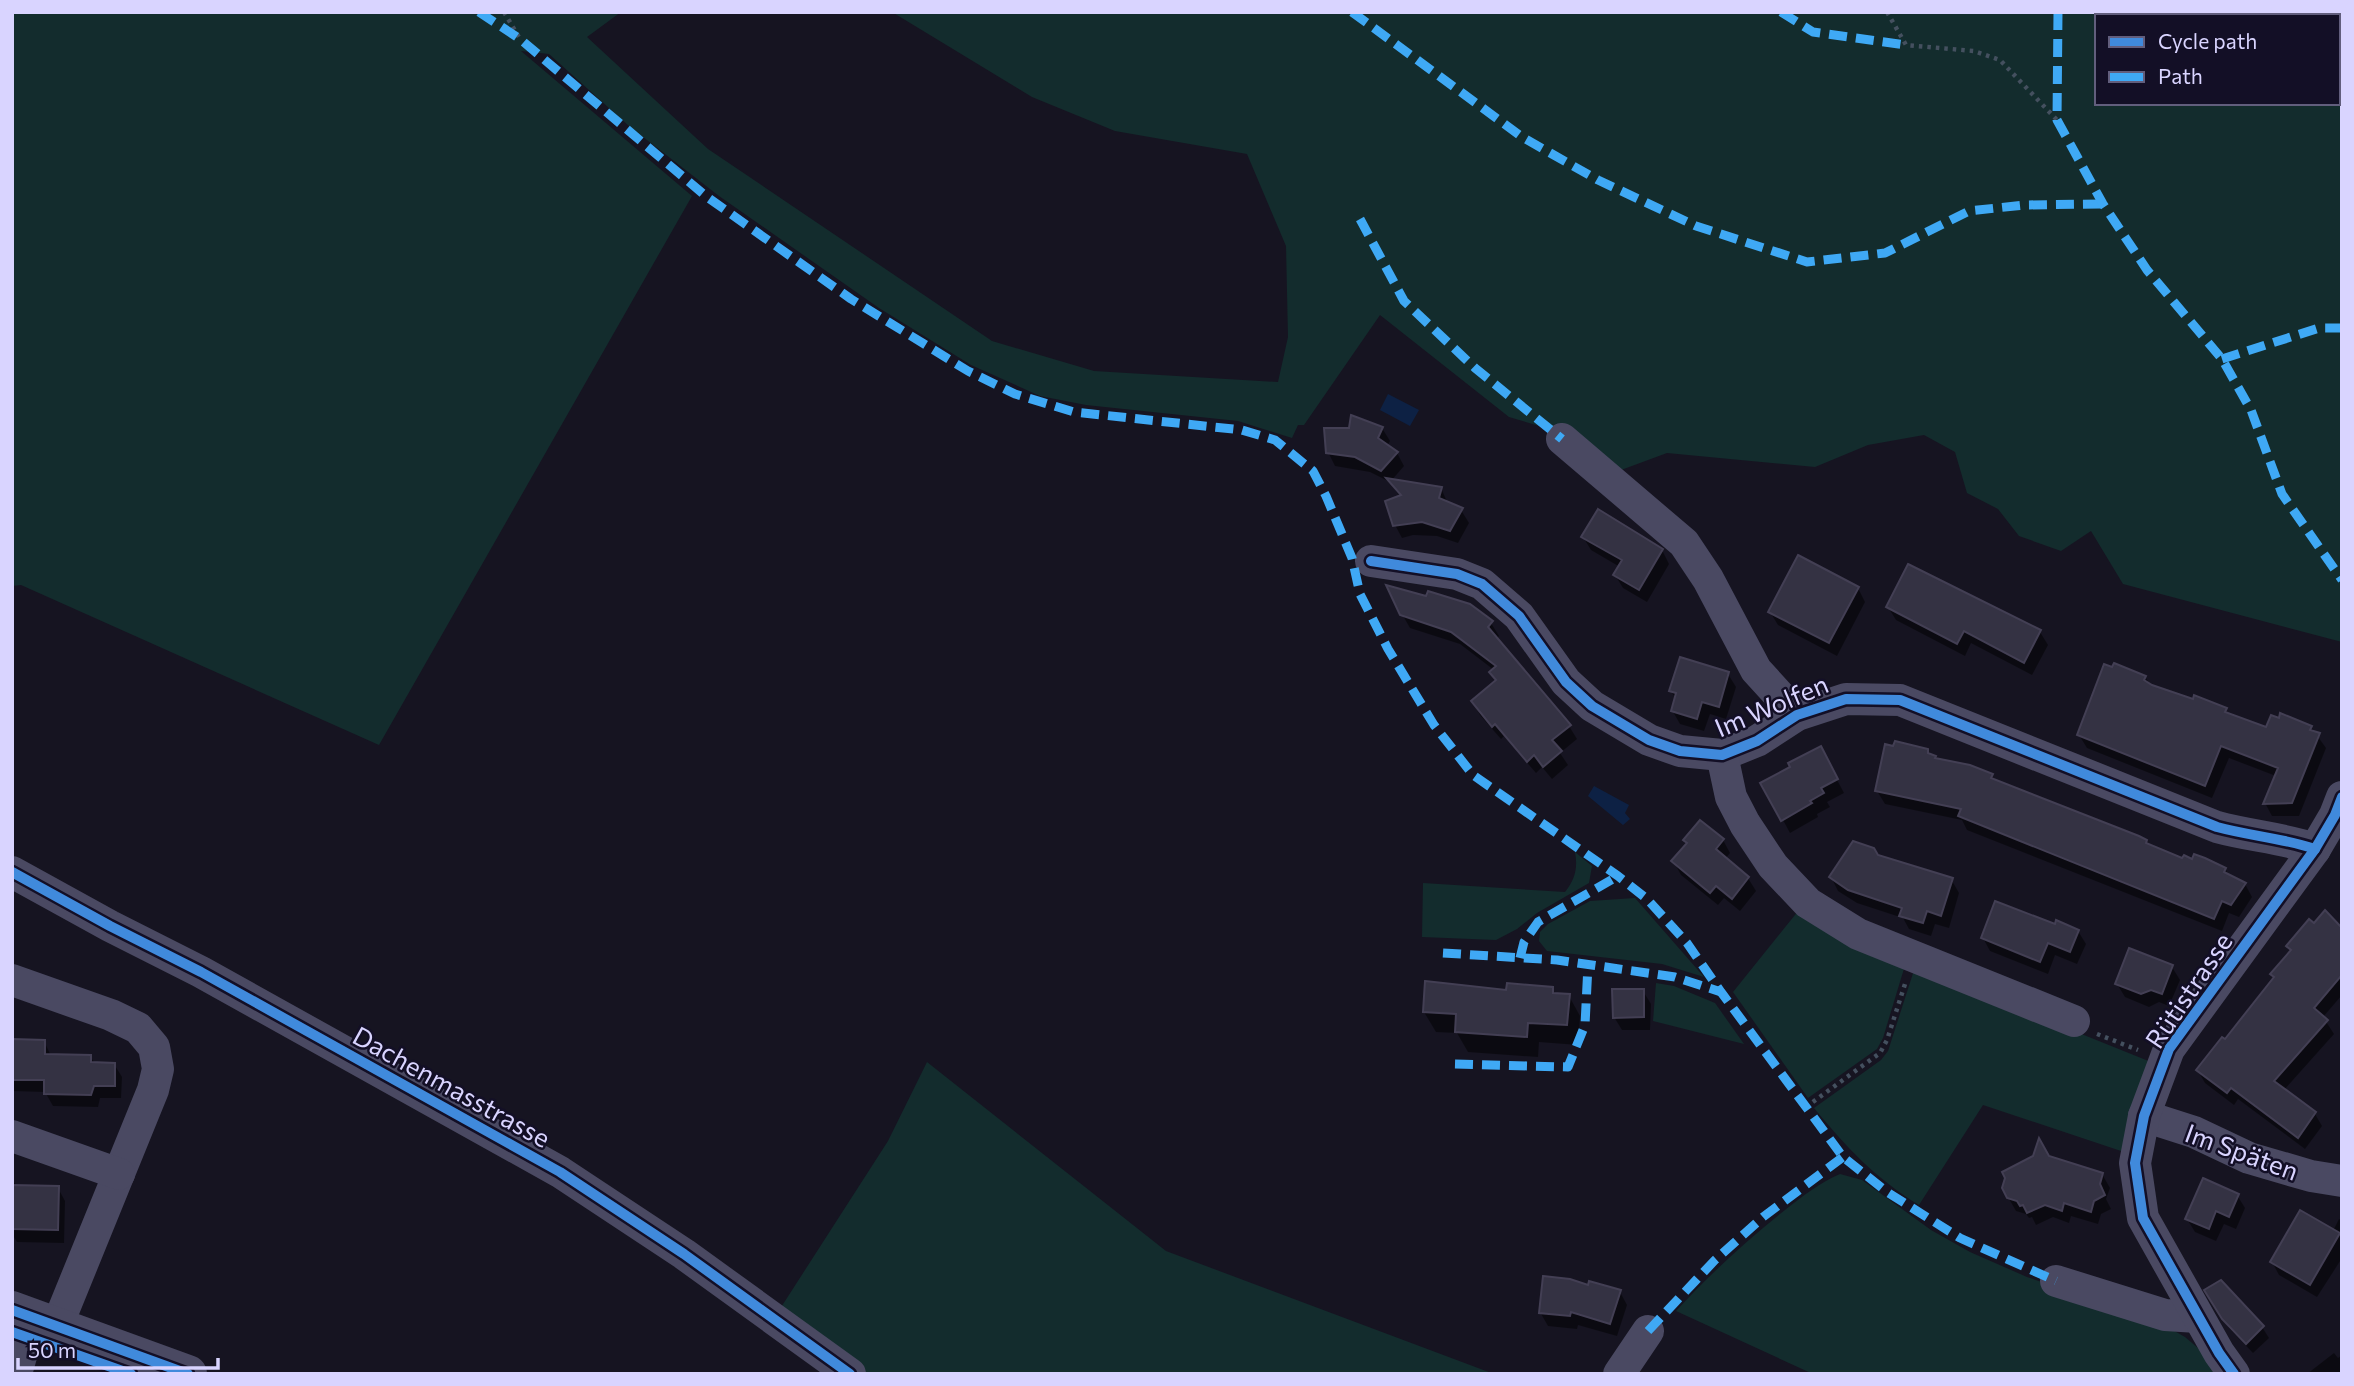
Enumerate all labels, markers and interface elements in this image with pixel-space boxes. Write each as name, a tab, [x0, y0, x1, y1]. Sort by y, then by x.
legend	[2095, 14, 2340, 105]
text: Cycle path	[2158, 28, 2257, 53]
text: Path	[2158, 63, 2203, 88]
street label: Im Wolfen	[1710, 667, 1832, 743]
street label: Rütistrasse	[2138, 926, 2238, 1054]
street label: Dachenmasstrasse	[348, 1019, 556, 1153]
street label: Im Späten	[2181, 1116, 2303, 1186]
scale bar	[18, 1326, 217, 1370]
text: 50 m	[28, 1337, 76, 1362]

